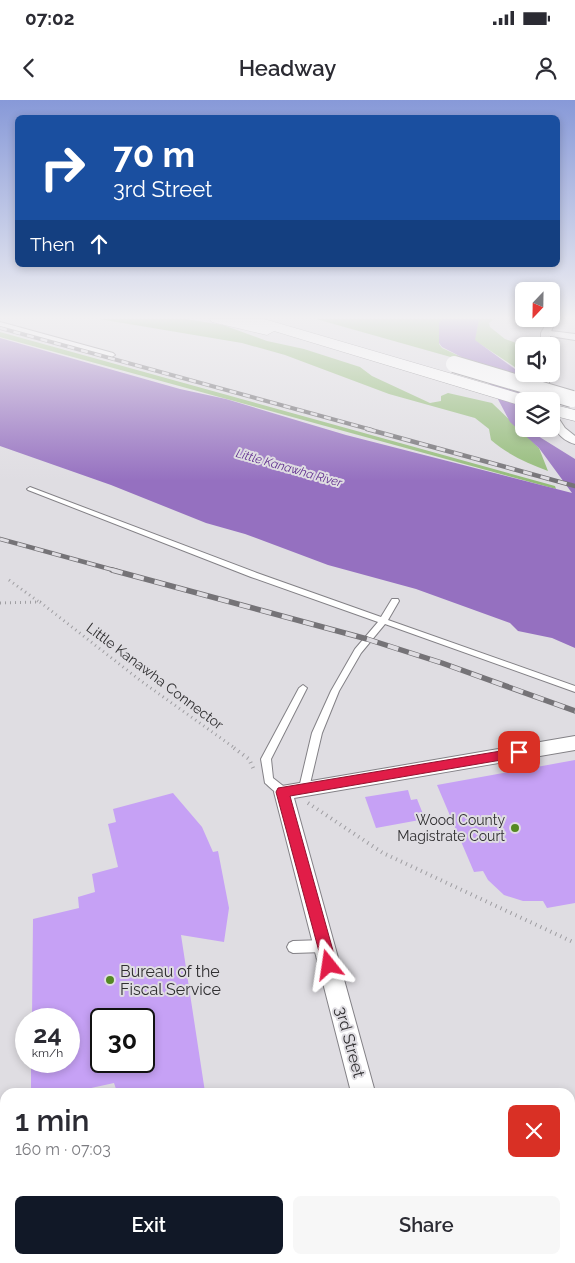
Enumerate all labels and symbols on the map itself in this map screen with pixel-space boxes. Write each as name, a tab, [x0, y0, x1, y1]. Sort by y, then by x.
north arrow	[515, 282, 560, 328]
water label: Little Kanawha River	[234, 446, 345, 490]
street label: Little Kanawha Connector	[83, 619, 227, 733]
pin	[498, 731, 540, 773]
place label: Wood County Magistrate Court	[397, 812, 505, 844]
marker: Wood County Magistrate Court	[509, 822, 521, 834]
position arrow	[302, 938, 354, 990]
place label: Bureau of the Fiscal Service	[120, 962, 221, 999]
marker: Bureau of the Fiscal Service	[104, 974, 116, 986]
street label: 3rd Street	[331, 1005, 369, 1080]
speed limit sign: 30	[90, 1008, 155, 1073]

